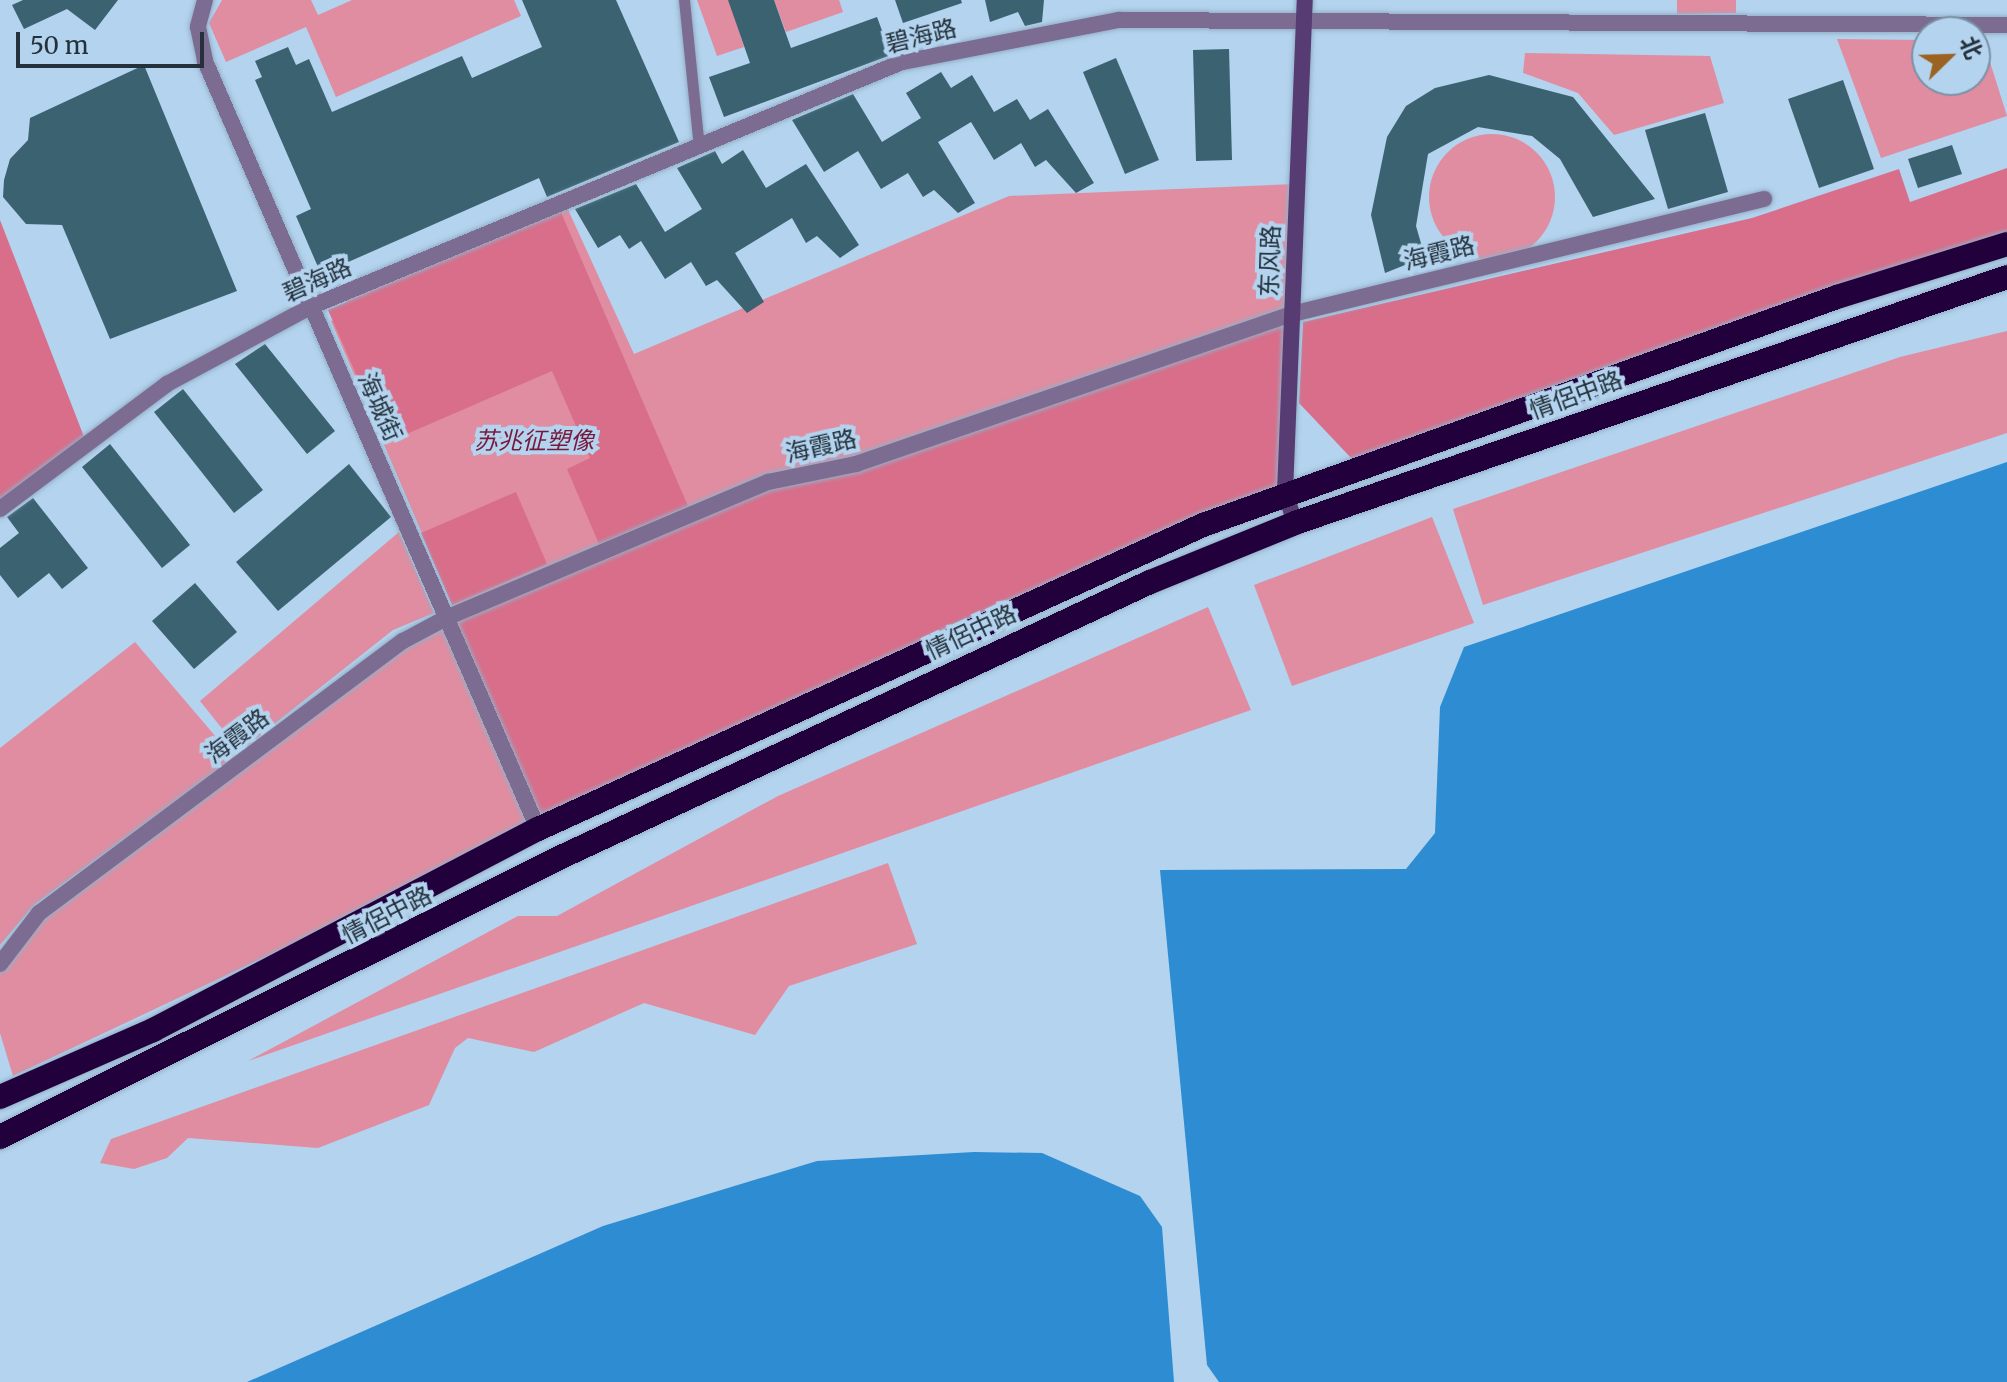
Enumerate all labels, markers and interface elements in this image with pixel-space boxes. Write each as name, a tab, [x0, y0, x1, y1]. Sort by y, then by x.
street label: 碧海路	[883, 13, 959, 59]
scale bar	[20, 16, 208, 66]
north arrow	[1911, 16, 1991, 96]
text: 50 m	[30, 30, 89, 61]
text: 北	[1954, 32, 1988, 63]
street label: 东风路	[1254, 225, 1286, 297]
street label: 海霞路	[1401, 230, 1477, 276]
street label: 碧海路	[278, 252, 356, 308]
street label: 情侶中路	[1526, 365, 1626, 425]
street label: 海城街	[352, 368, 408, 446]
street label: 海霞路	[783, 424, 859, 468]
park label: 苏兆征塑像	[474, 427, 594, 455]
street label: 情侶中路	[921, 599, 1021, 665]
street label: 海霞路	[200, 703, 274, 769]
street label: 情侶中路	[338, 880, 436, 950]

